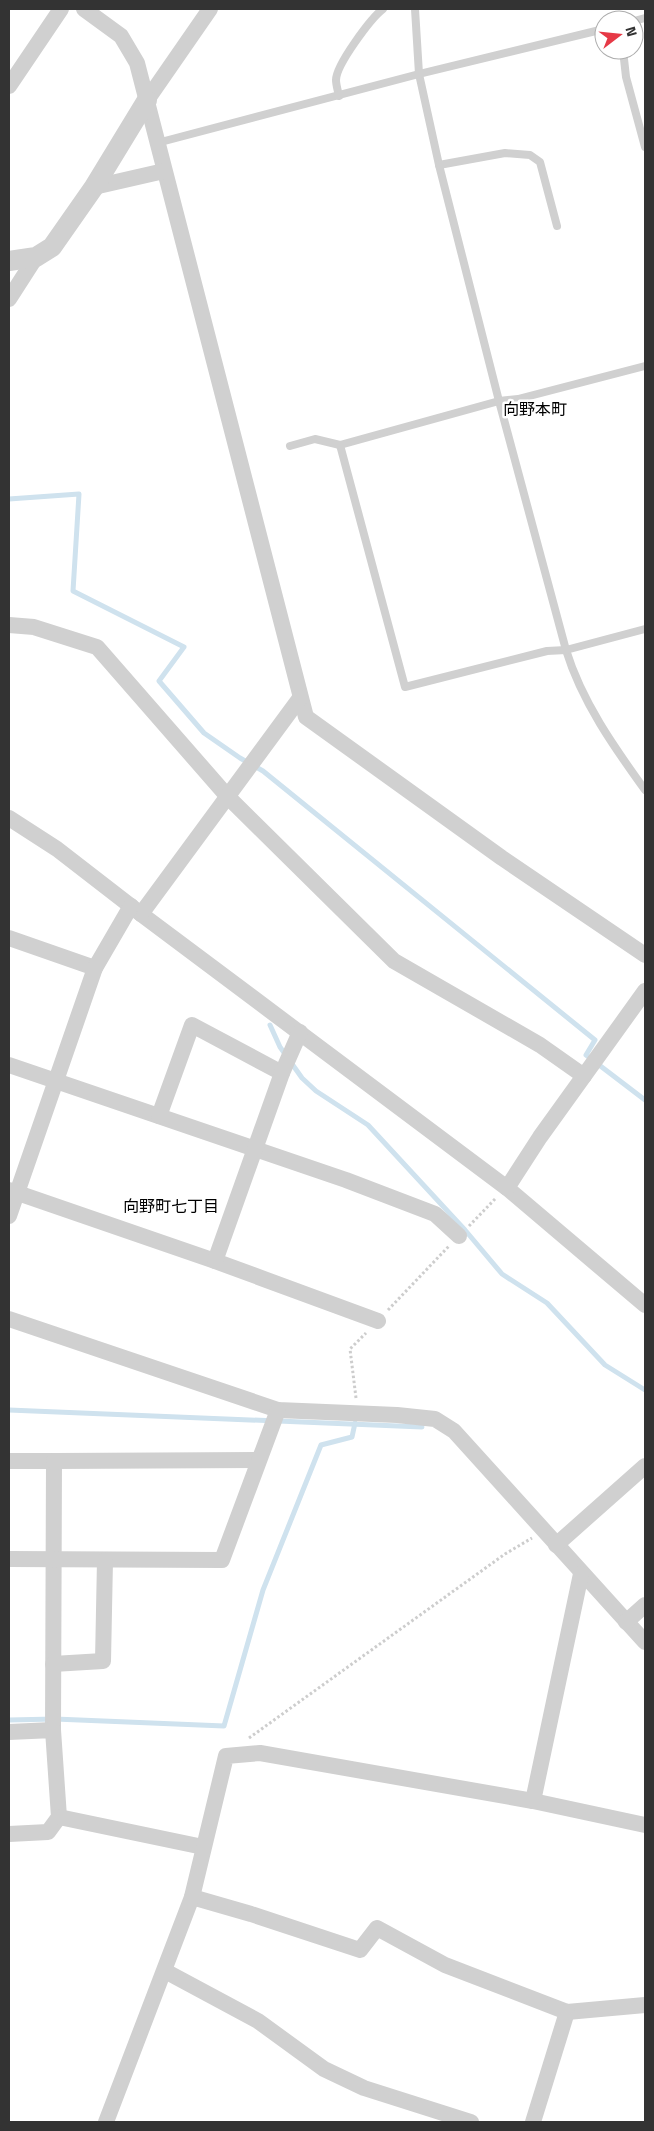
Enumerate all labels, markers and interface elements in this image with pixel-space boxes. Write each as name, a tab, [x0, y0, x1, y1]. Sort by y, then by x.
north arrow	[594, 10, 644, 60]
text: N	[621, 24, 643, 39]
district label: 向野本町	[503, 397, 567, 421]
district label: 向野町七丁目	[123, 1194, 219, 1218]

